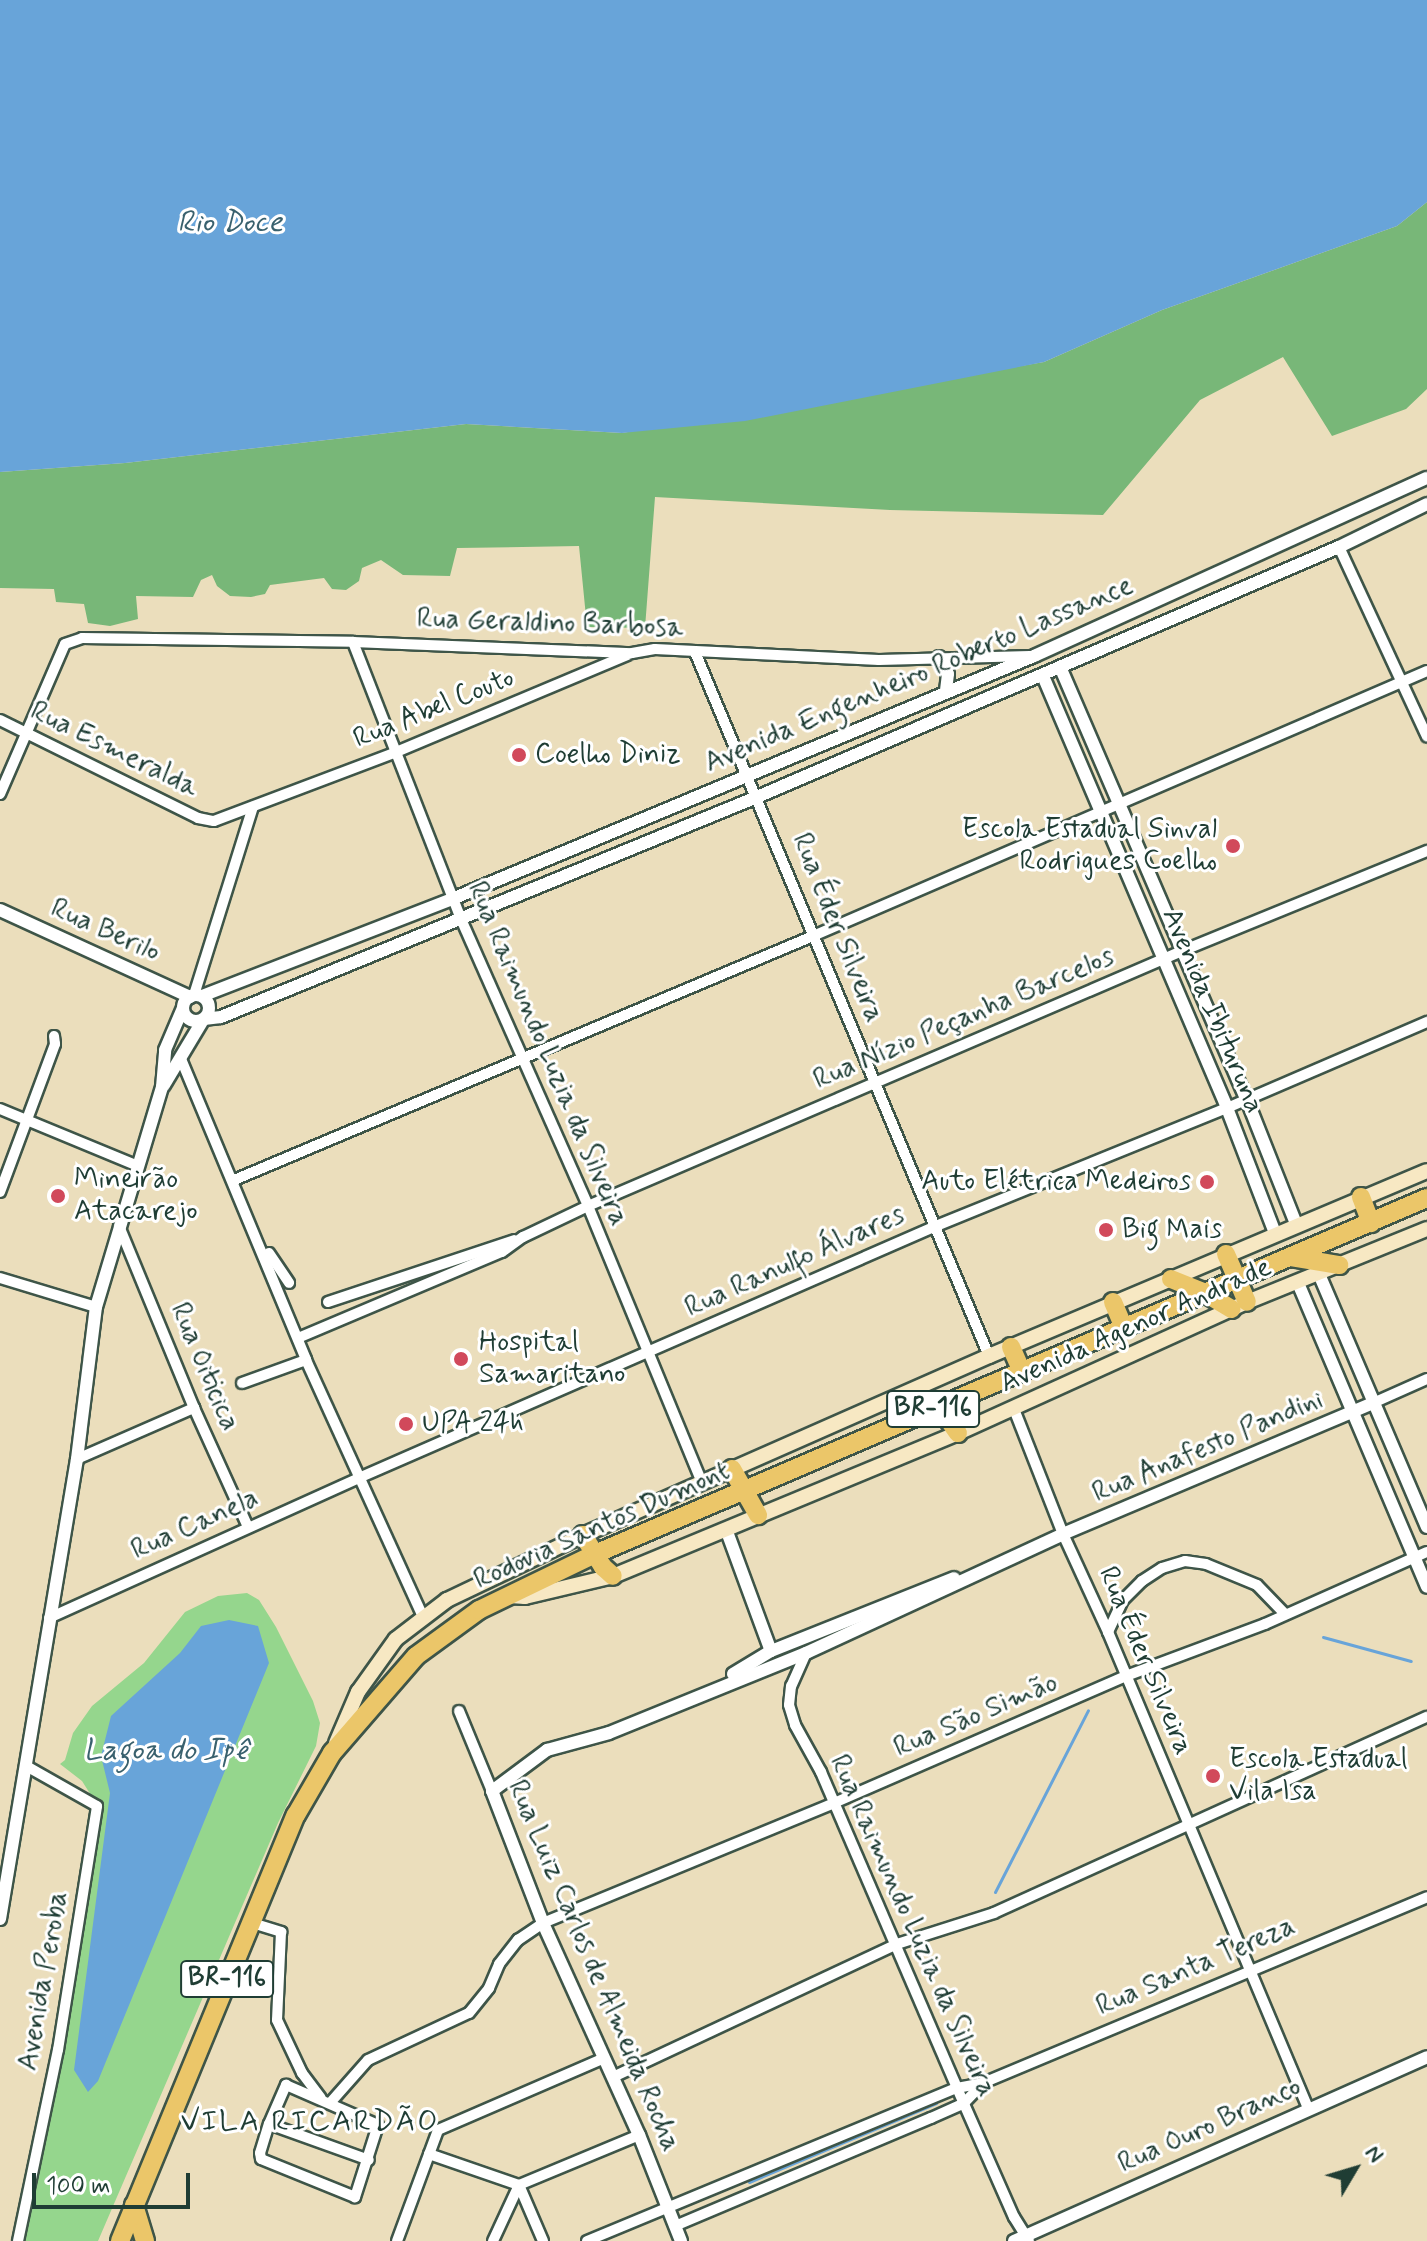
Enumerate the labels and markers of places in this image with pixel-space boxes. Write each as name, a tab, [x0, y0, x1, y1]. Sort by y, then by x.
place label: Coelho Diniz	[535, 738, 681, 772]
marker: Coelho Diniz	[510, 746, 528, 764]
place label: Escola Estadual Sinval Rodrigues Coelho	[961, 813, 1217, 879]
marker: Escola Estadual Sinval Rodrigues Coelho	[1224, 837, 1242, 855]
place label: Mineirão Atacarejo	[74, 1163, 198, 1229]
place label: Auto Elétrica Medeiros	[921, 1165, 1191, 1199]
marker: Auto Elétrica Medeiros	[1198, 1173, 1216, 1191]
marker: Mineirão Atacarejo	[49, 1187, 67, 1205]
place label: Big Mais	[1122, 1213, 1225, 1247]
marker: Big Mais	[1097, 1221, 1115, 1239]
place label: Hospital Samaritano	[479, 1326, 625, 1392]
marker: Hospital Samaritano	[450, 1348, 472, 1370]
place label: UPA 24h	[422, 1407, 524, 1441]
marker: UPA 24h	[397, 1415, 415, 1433]
place label: Escola Estadual Vila Isa	[1229, 1743, 1408, 1809]
marker: Escola Estadual Vila Isa	[1204, 1767, 1222, 1785]

